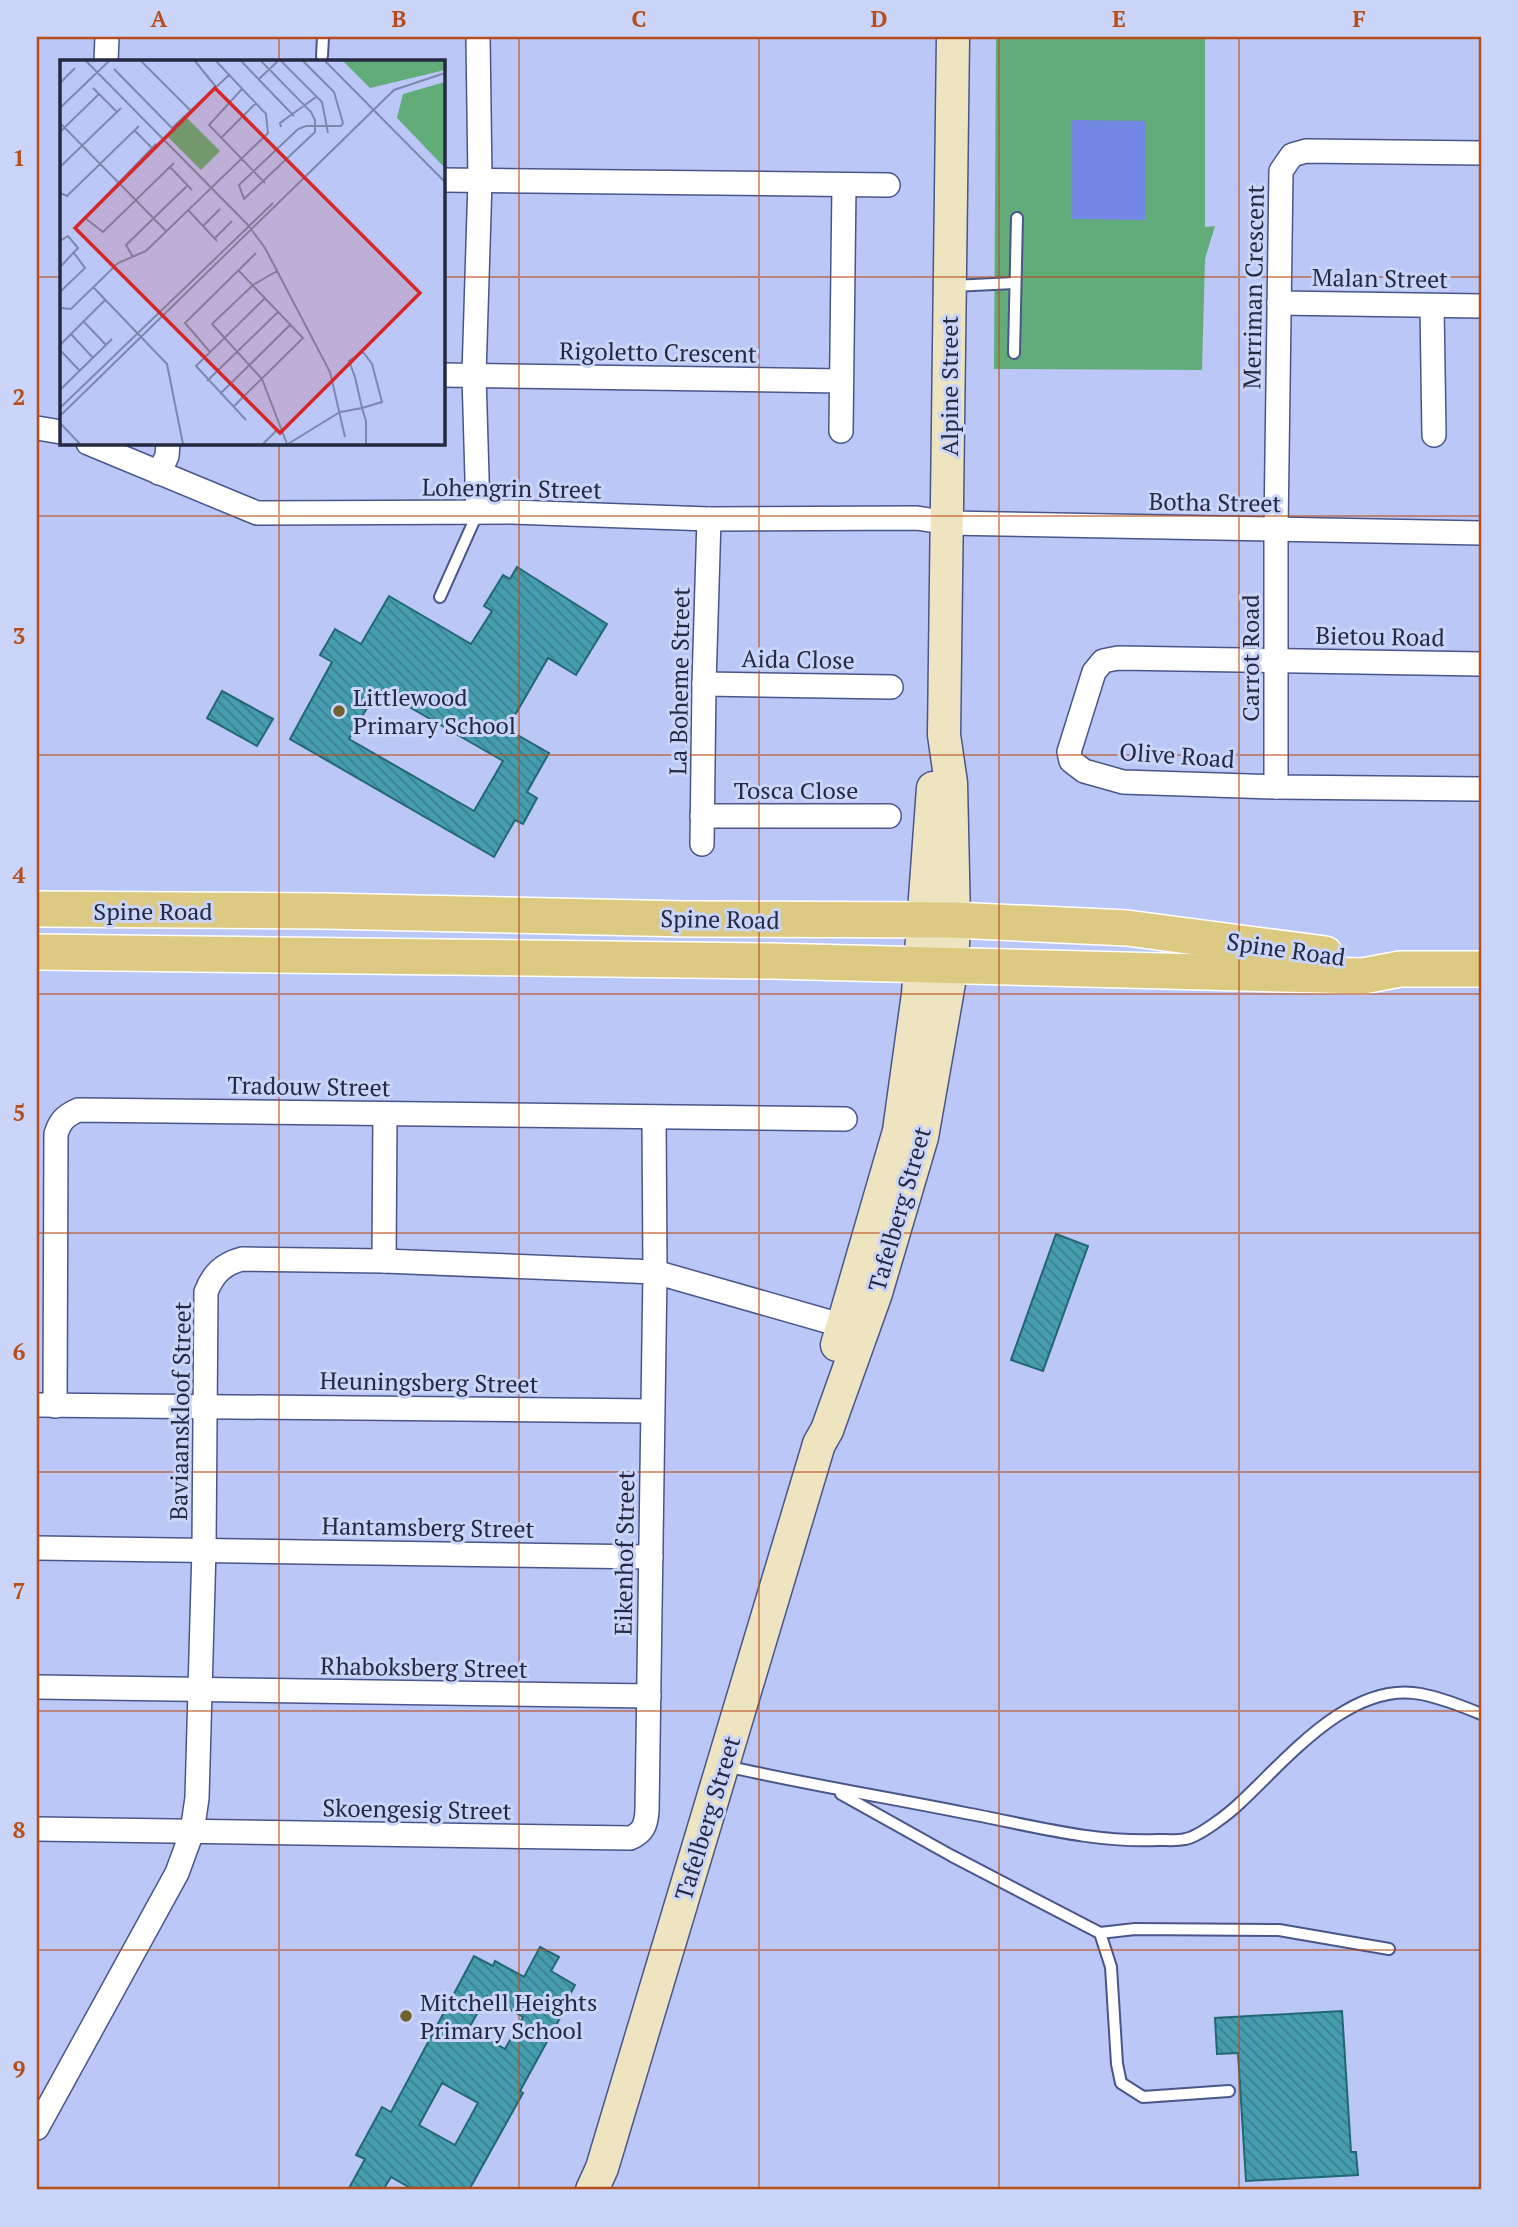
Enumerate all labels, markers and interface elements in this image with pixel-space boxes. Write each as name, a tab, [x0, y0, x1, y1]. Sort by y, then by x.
text: A	[151, 3, 168, 34]
text: B	[392, 3, 407, 34]
text: C	[632, 3, 647, 34]
text: D	[871, 3, 888, 34]
text: E	[1112, 3, 1126, 34]
text: F	[1352, 3, 1366, 34]
inset map	[60, 60, 444, 444]
text: 1	[13, 142, 26, 173]
street label: Merriman Crescent	[1235, 184, 1271, 390]
street label: Malan Street	[1312, 261, 1449, 295]
street label: Alpine Street	[933, 316, 965, 456]
street label: Rigoletto Crescent	[559, 334, 757, 370]
text: 2	[13, 381, 26, 412]
street label: Lohengrin Street	[422, 470, 602, 506]
street label: Botha Street	[1148, 485, 1282, 519]
street label: La Boheme Street	[661, 587, 697, 775]
street label: Carrot Road	[1234, 594, 1266, 722]
street label: Bietou Road	[1315, 619, 1445, 653]
text: 3	[13, 620, 26, 651]
street label: Aida Close	[741, 642, 855, 676]
place label: Littlewood Primary School	[353, 681, 516, 741]
marker: Littlewood Primary School	[331, 703, 347, 719]
street label: Olive Road	[1118, 735, 1236, 775]
street label: Tosca Close	[734, 774, 858, 806]
text: 4	[13, 859, 26, 890]
street label: Spine Road	[93, 895, 213, 927]
street label: Spine Road	[660, 902, 780, 936]
street label: Spine Road	[1225, 925, 1347, 973]
street label: Tradouw Street	[227, 1069, 391, 1103]
text: 5	[13, 1097, 26, 1128]
street label: Tafelberg Street	[860, 1123, 938, 1295]
street label: Baviaanskloof Street	[162, 1301, 198, 1521]
text: 6	[13, 1336, 26, 1367]
street label: Heuningsberg Street	[319, 1364, 539, 1400]
street label: Eikenhof Street	[607, 1470, 641, 1636]
street label: Hantamsberg Street	[321, 1509, 535, 1545]
text: 7	[13, 1575, 26, 1606]
street label: Rhaboksberg Street	[320, 1649, 528, 1685]
street label: Tafelberg Street	[667, 1732, 747, 1904]
street label: Skoengesig Street	[322, 1791, 512, 1827]
text: 8	[13, 1814, 26, 1845]
place label: Mitchell Heights Primary School	[420, 1986, 597, 2046]
marker: Mitchell Heights Primary School	[398, 2008, 414, 2024]
text: 9	[13, 2053, 26, 2084]

